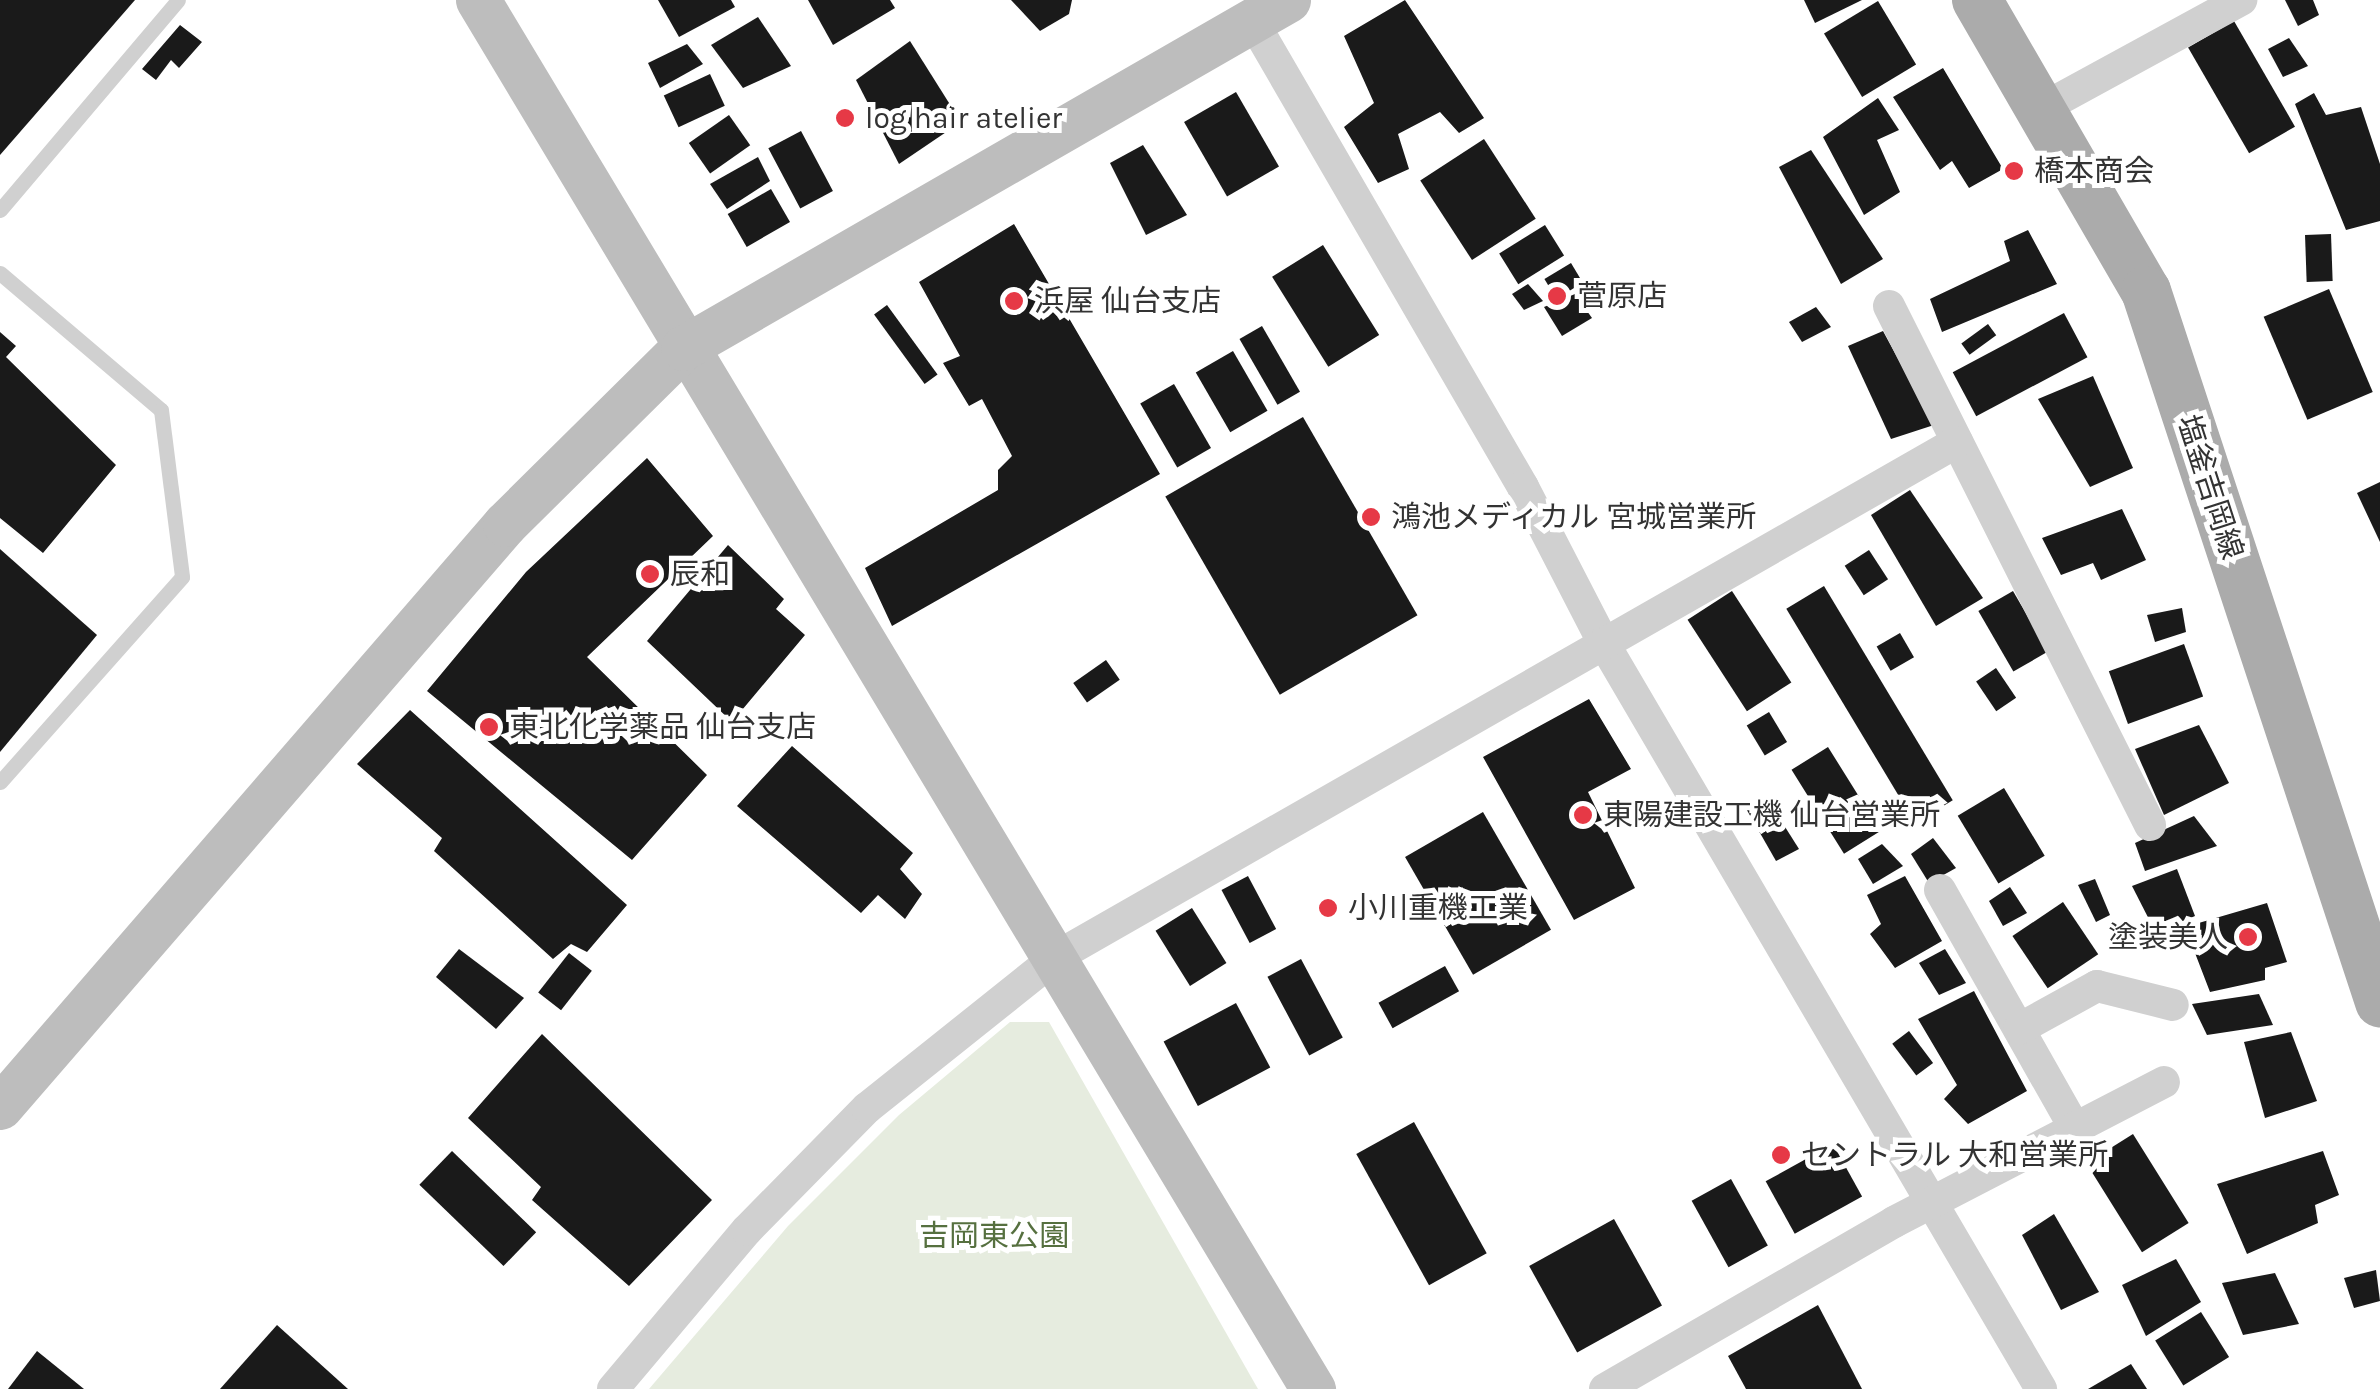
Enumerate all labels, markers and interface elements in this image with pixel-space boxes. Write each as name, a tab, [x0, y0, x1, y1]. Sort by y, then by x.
place label: log hair atelier	[865, 100, 1062, 136]
marker: log hair atelier	[834, 107, 856, 129]
place label: 橋本商会	[2034, 153, 2154, 189]
marker: 橋本商会	[2003, 160, 2025, 182]
place label: 菅原店	[1577, 278, 1667, 314]
place label: 浜屋 仙台支店	[1034, 283, 1221, 319]
marker: 菅原店	[1546, 285, 1568, 307]
marker: 浜屋 仙台支店	[1003, 290, 1025, 312]
street label: 塩釜吉岡線	[2170, 410, 2250, 564]
place label: 鴻池メディカル 宮城営業所	[1391, 499, 1758, 535]
marker: 鴻池メディカル 宮城営業所	[1360, 506, 1382, 528]
place label: 辰和	[670, 556, 730, 592]
marker: 辰和	[639, 563, 661, 585]
place label: 東北化学薬品 仙台支店	[509, 709, 816, 745]
marker: 東北化学薬品 仙台支店	[478, 716, 500, 738]
place label: 東陽建設工機 仙台営業所	[1603, 797, 1940, 833]
marker: 東陽建設工機 仙台営業所	[1572, 804, 1594, 826]
place label: 小川重機工業	[1348, 890, 1528, 926]
marker: 小川重機工業	[1317, 897, 1339, 919]
place label: 塗装美人	[2108, 919, 2228, 955]
marker: 塗装美人	[2237, 926, 2259, 948]
place label: セントラル 大和営業所	[1801, 1137, 2108, 1173]
marker: セントラル 大和営業所	[1770, 1144, 1792, 1166]
park label: 吉岡東公園	[919, 1218, 1069, 1254]

